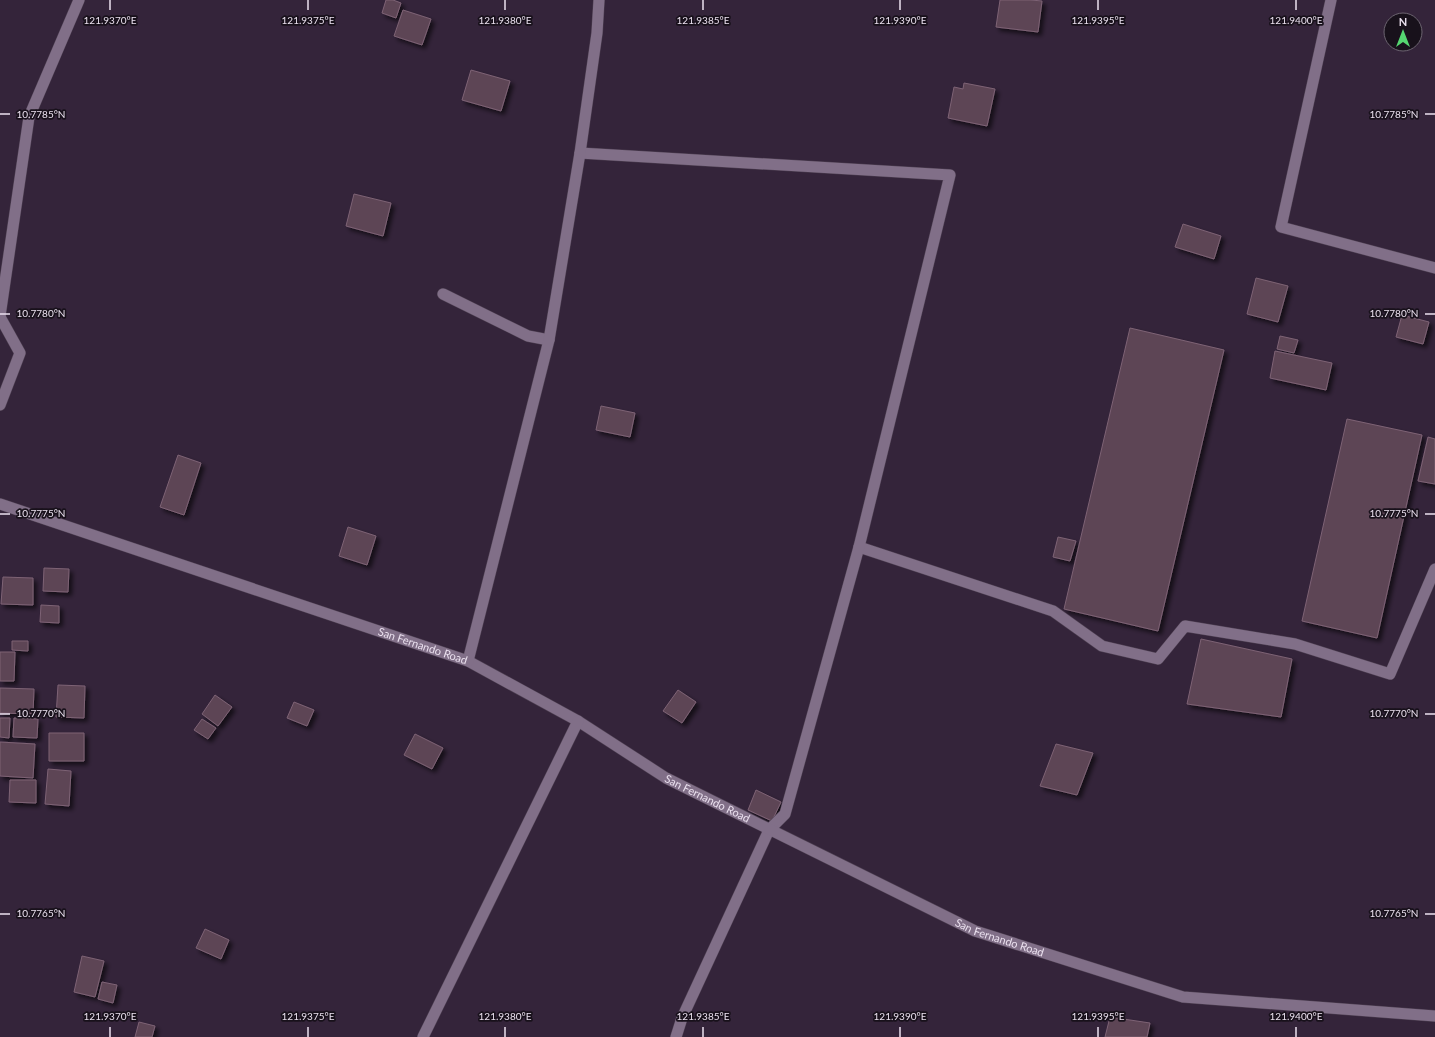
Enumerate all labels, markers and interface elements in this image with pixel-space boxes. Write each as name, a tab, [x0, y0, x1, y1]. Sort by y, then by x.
north arrow	[1383, 12, 1423, 52]
text: 121.9370°E	[84, 14, 137, 26]
text: 121.9375°E	[282, 14, 335, 26]
text: 121.9380°E	[479, 14, 532, 26]
text: 121.9385°E	[677, 14, 730, 26]
text: 121.9390°E	[874, 14, 927, 26]
text: 121.9395°E	[1072, 14, 1125, 26]
text: 121.9400°E	[1270, 14, 1323, 26]
text: N	[1399, 15, 1407, 28]
text: 10.7785°N	[17, 108, 65, 120]
text: 10.7785°N	[1370, 108, 1418, 120]
text: 10.7780°N	[17, 307, 65, 319]
text: 10.7780°N	[1370, 307, 1418, 319]
text: 10.7775°N	[17, 507, 65, 519]
text: 10.7775°N	[1370, 507, 1418, 519]
street label: San Fernando Road	[377, 624, 469, 666]
text: 10.7770°N	[17, 707, 65, 719]
text: 10.7770°N	[1370, 707, 1418, 719]
street label: San Fernando Road	[663, 772, 752, 825]
text: 10.7765°N	[17, 907, 65, 919]
text: 10.7765°N	[1370, 907, 1418, 919]
street label: San Fernando Road	[953, 915, 1046, 959]
text: 121.9370°E	[84, 1010, 137, 1022]
text: 121.9375°E	[282, 1010, 335, 1022]
text: 121.9380°E	[479, 1010, 532, 1022]
text: 121.9385°E	[677, 1010, 730, 1022]
text: 121.9390°E	[874, 1010, 927, 1022]
text: 121.9395°E	[1072, 1010, 1125, 1022]
text: 121.9400°E	[1270, 1010, 1323, 1022]

